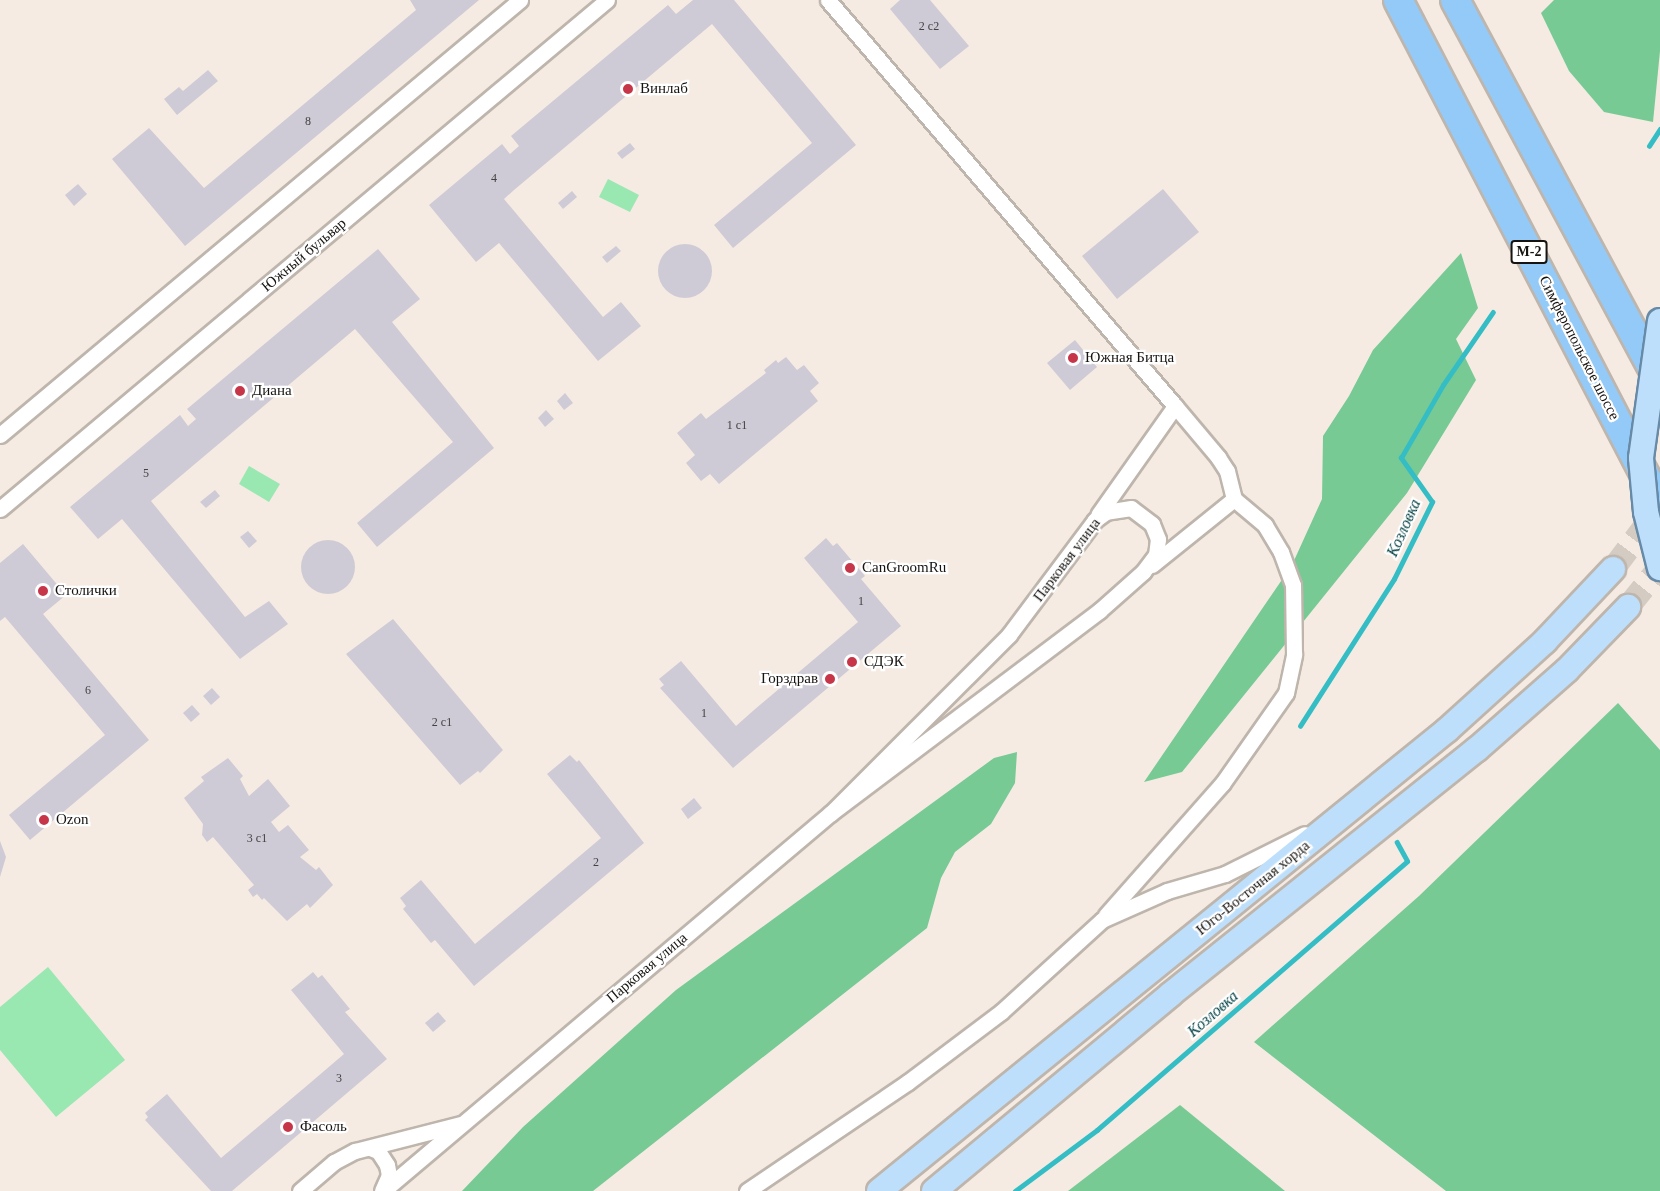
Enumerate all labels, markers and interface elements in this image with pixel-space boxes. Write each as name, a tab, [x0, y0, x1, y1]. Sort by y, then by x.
house number: 2 с2	[919, 20, 939, 34]
place label: Винлаб	[640, 80, 688, 98]
marker: Винлаб	[621, 82, 635, 96]
house number: 8	[305, 115, 311, 129]
house number: 4	[491, 172, 497, 186]
street label: Южный бульвар	[258, 214, 350, 296]
road number: М-2	[1510, 241, 1549, 263]
street label: Симферопольское шоссе	[1535, 273, 1623, 423]
place label: Южная Битца	[1085, 349, 1174, 367]
marker: Южная Битца	[1066, 351, 1080, 365]
place label: Диана	[252, 382, 292, 400]
marker: Диана	[233, 384, 247, 398]
house number: 1 с1	[727, 419, 747, 433]
house number: 5	[143, 467, 149, 481]
water label: Козловка	[1383, 496, 1425, 560]
street label: Парковая улица	[1030, 515, 1104, 605]
place label: CanGroomRu	[862, 559, 946, 577]
marker: CanGroomRu	[843, 561, 857, 575]
place label: Столички	[55, 582, 117, 600]
marker: Столички	[36, 584, 50, 598]
house number: 1	[858, 595, 864, 609]
place label: СДЭК	[864, 653, 904, 671]
marker: СДЭК	[845, 655, 859, 669]
place label: Горздрав	[761, 670, 818, 688]
marker: Горздрав	[823, 672, 837, 686]
house number: 6	[85, 684, 91, 698]
house number: 1	[701, 707, 707, 721]
house number: 2 с1	[432, 716, 452, 730]
place label: Ozon	[56, 811, 88, 829]
marker: Ozon	[37, 813, 51, 827]
house number: 3 с1	[247, 832, 267, 846]
street label: Юго-Восточная хорда	[1193, 837, 1313, 939]
house number: 2	[593, 856, 599, 870]
street label: Парковая улица	[603, 929, 691, 1007]
water label: Козловка	[1184, 987, 1242, 1041]
house number: 3	[336, 1072, 342, 1086]
place label: Фасоль	[300, 1118, 347, 1136]
marker: Фасоль	[281, 1120, 295, 1134]

